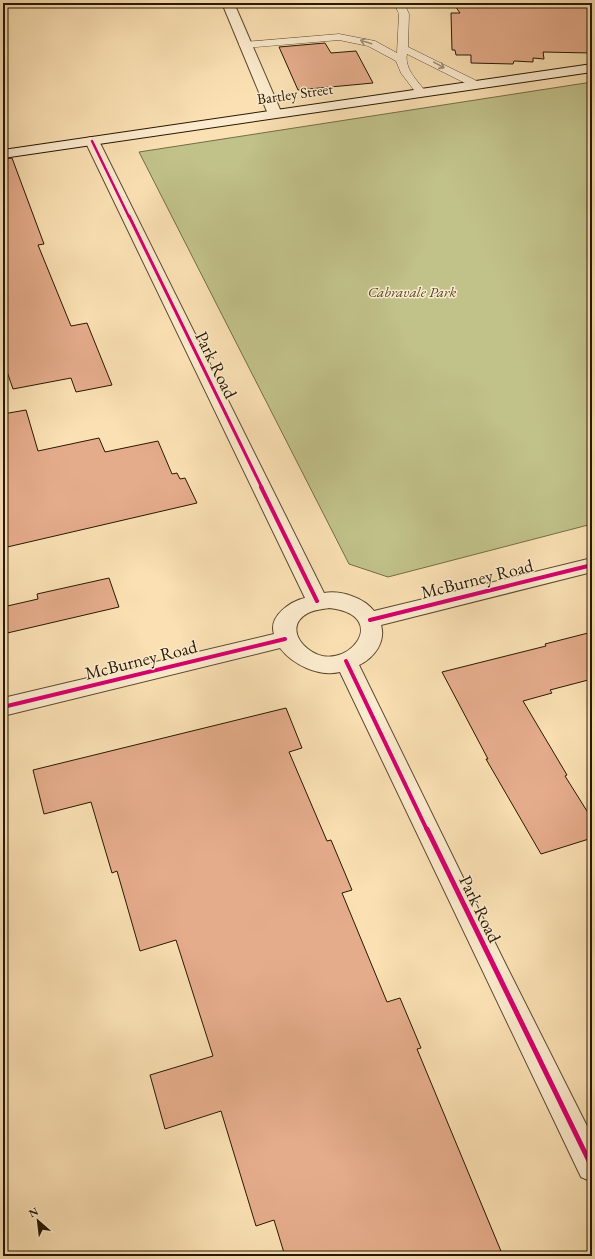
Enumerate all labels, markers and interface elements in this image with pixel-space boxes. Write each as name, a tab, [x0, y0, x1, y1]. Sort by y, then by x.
one-way arrow	[360, 38, 373, 45]
one-way arrow	[433, 61, 445, 69]
street label: Bartley Street	[256, 79, 334, 108]
park label: Cabravale Park	[368, 282, 457, 301]
street label: Park Road	[190, 327, 243, 403]
street label: McBurney Road	[418, 553, 536, 604]
street label: McBurney Road	[82, 634, 200, 685]
street label: Park Road	[454, 871, 507, 947]
north arrow	[18, 1201, 58, 1241]
text: N	[26, 1204, 41, 1220]

